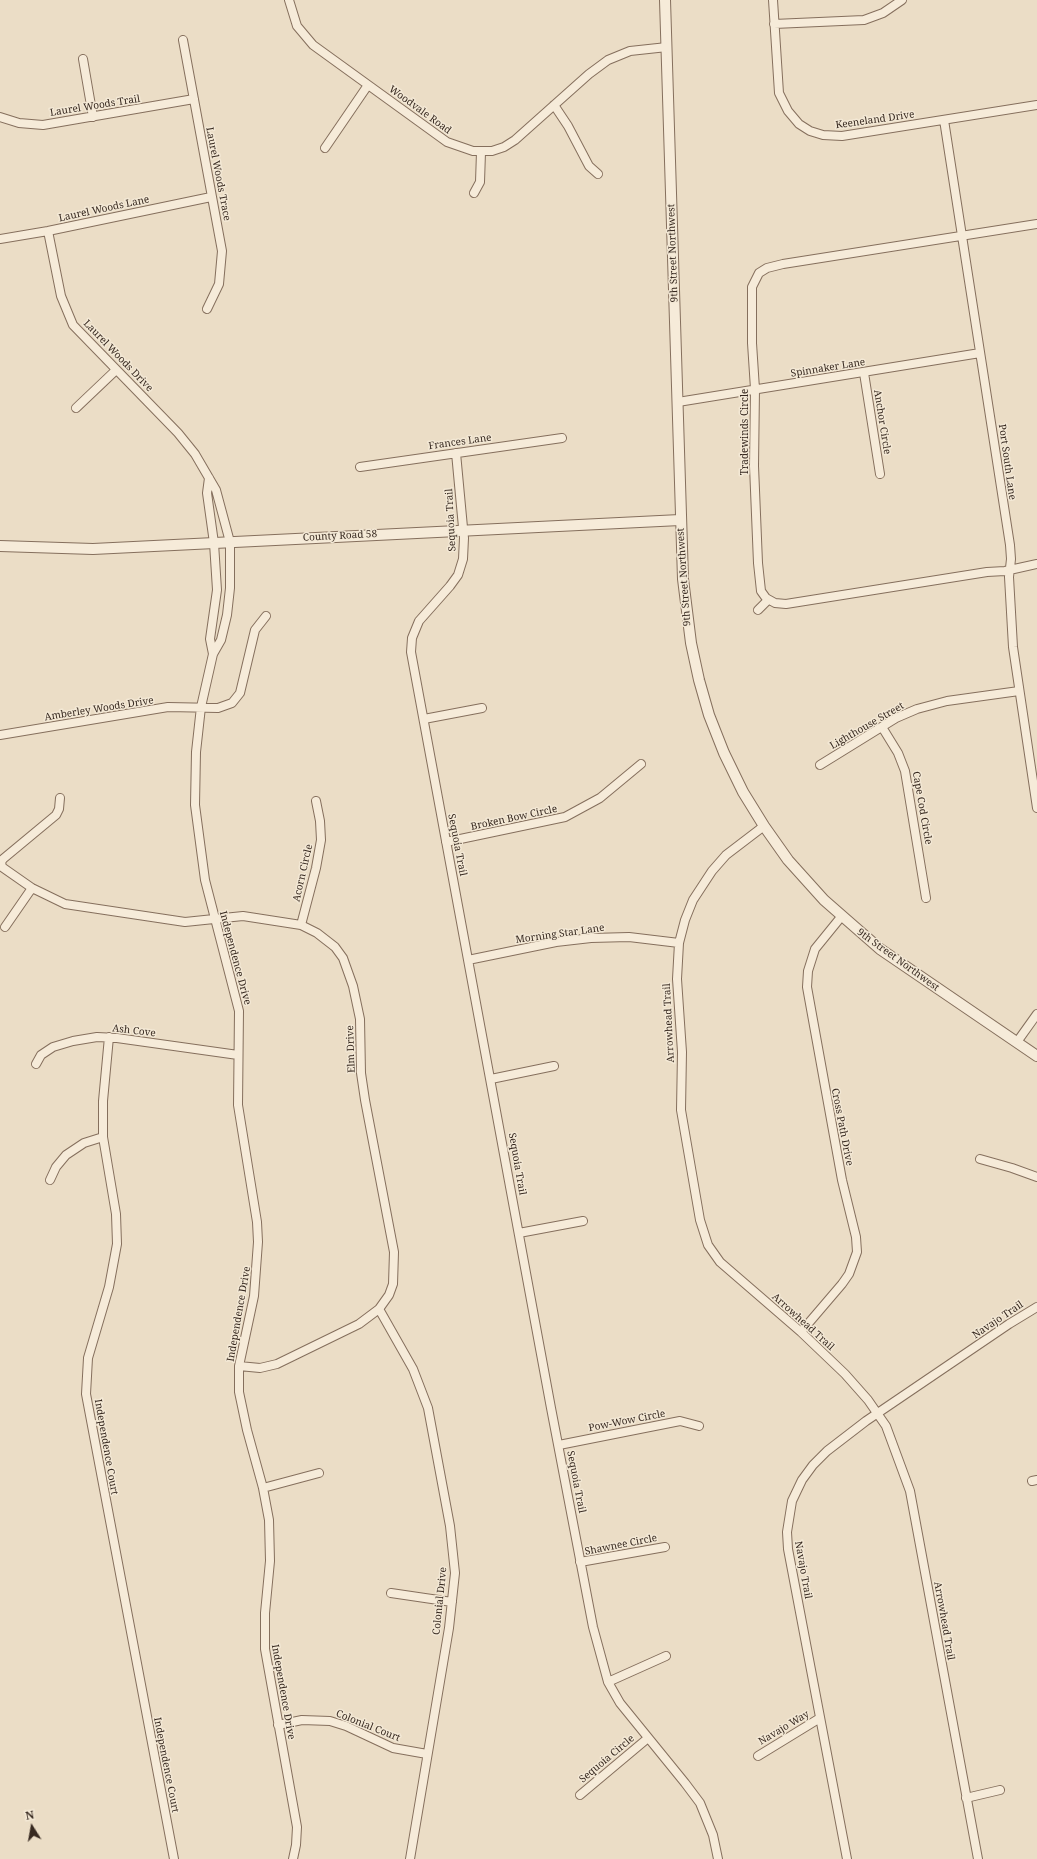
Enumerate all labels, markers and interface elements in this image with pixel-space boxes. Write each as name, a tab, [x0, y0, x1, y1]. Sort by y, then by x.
street label: Woodvale Road	[386, 83, 454, 137]
street label: Laurel Woods Trail	[49, 93, 141, 119]
street label: Keeneland Drive	[835, 109, 915, 131]
street label: Laurel Woods Trace	[203, 126, 233, 222]
street label: Laurel Woods Lane	[58, 194, 150, 224]
street label: 9th Street Northwest	[665, 204, 681, 302]
street label: Laurel Woods Drive	[81, 318, 155, 394]
street label: Spinnaker Lane	[790, 356, 866, 380]
street label: Tradewinds Circle	[739, 389, 751, 475]
street label: Anchor Circle	[871, 389, 893, 455]
street label: Port South Lane	[996, 423, 1018, 501]
street label: Frances Lane	[428, 432, 492, 452]
street label: Sequoia Trail	[443, 488, 459, 552]
street label: 9th Street Northwest	[675, 527, 693, 627]
street label: County Road 58	[303, 528, 377, 544]
street label: Amberley Woods Drive	[44, 694, 154, 724]
street label: Lighthouse Street	[828, 700, 906, 752]
street label: Cape Cod Circle	[910, 771, 934, 845]
street label: Broken Bow Circle	[470, 803, 558, 833]
street label: Sequoia Trail	[445, 813, 469, 877]
street label: Acorn Circle	[291, 843, 315, 903]
street label: Independence Drive	[217, 910, 253, 1006]
street label: Morning Star Lane	[515, 922, 605, 946]
street label: 9th Street Northwest	[855, 926, 941, 994]
street label: Arrowhead Trail	[661, 983, 677, 1063]
street label: Ash Cove	[112, 1022, 156, 1040]
street label: Elm Drive	[344, 1025, 358, 1073]
street label: Cross Path Drive	[829, 1087, 855, 1167]
street label: Sequoia Trail	[506, 1132, 528, 1196]
street label: Independence Drive	[225, 1265, 253, 1363]
street label: Arrowhead Trail	[769, 1291, 837, 1353]
street label: Navajo Trail	[970, 1299, 1026, 1341]
street label: Independence Court	[92, 1398, 120, 1496]
street label: Pow-Wow Circle	[588, 1408, 666, 1434]
street label: Sequoia Trail	[564, 1450, 588, 1514]
street label: Shawnee Circle	[584, 1532, 658, 1558]
street label: Navajo Trail	[792, 1540, 814, 1600]
street label: Colonial Drive	[430, 1567, 450, 1635]
street label: Arrowhead Trail	[931, 1581, 957, 1661]
street label: Independence Drive	[269, 1643, 297, 1741]
street label: Colonial Court	[334, 1708, 402, 1744]
street label: Navajo Way	[757, 1708, 811, 1748]
street label: Independence Court	[151, 1716, 181, 1814]
street label: Sequoia Circle	[577, 1733, 637, 1785]
north arrow	[12, 1807, 52, 1847]
text: N	[24, 1807, 35, 1823]

